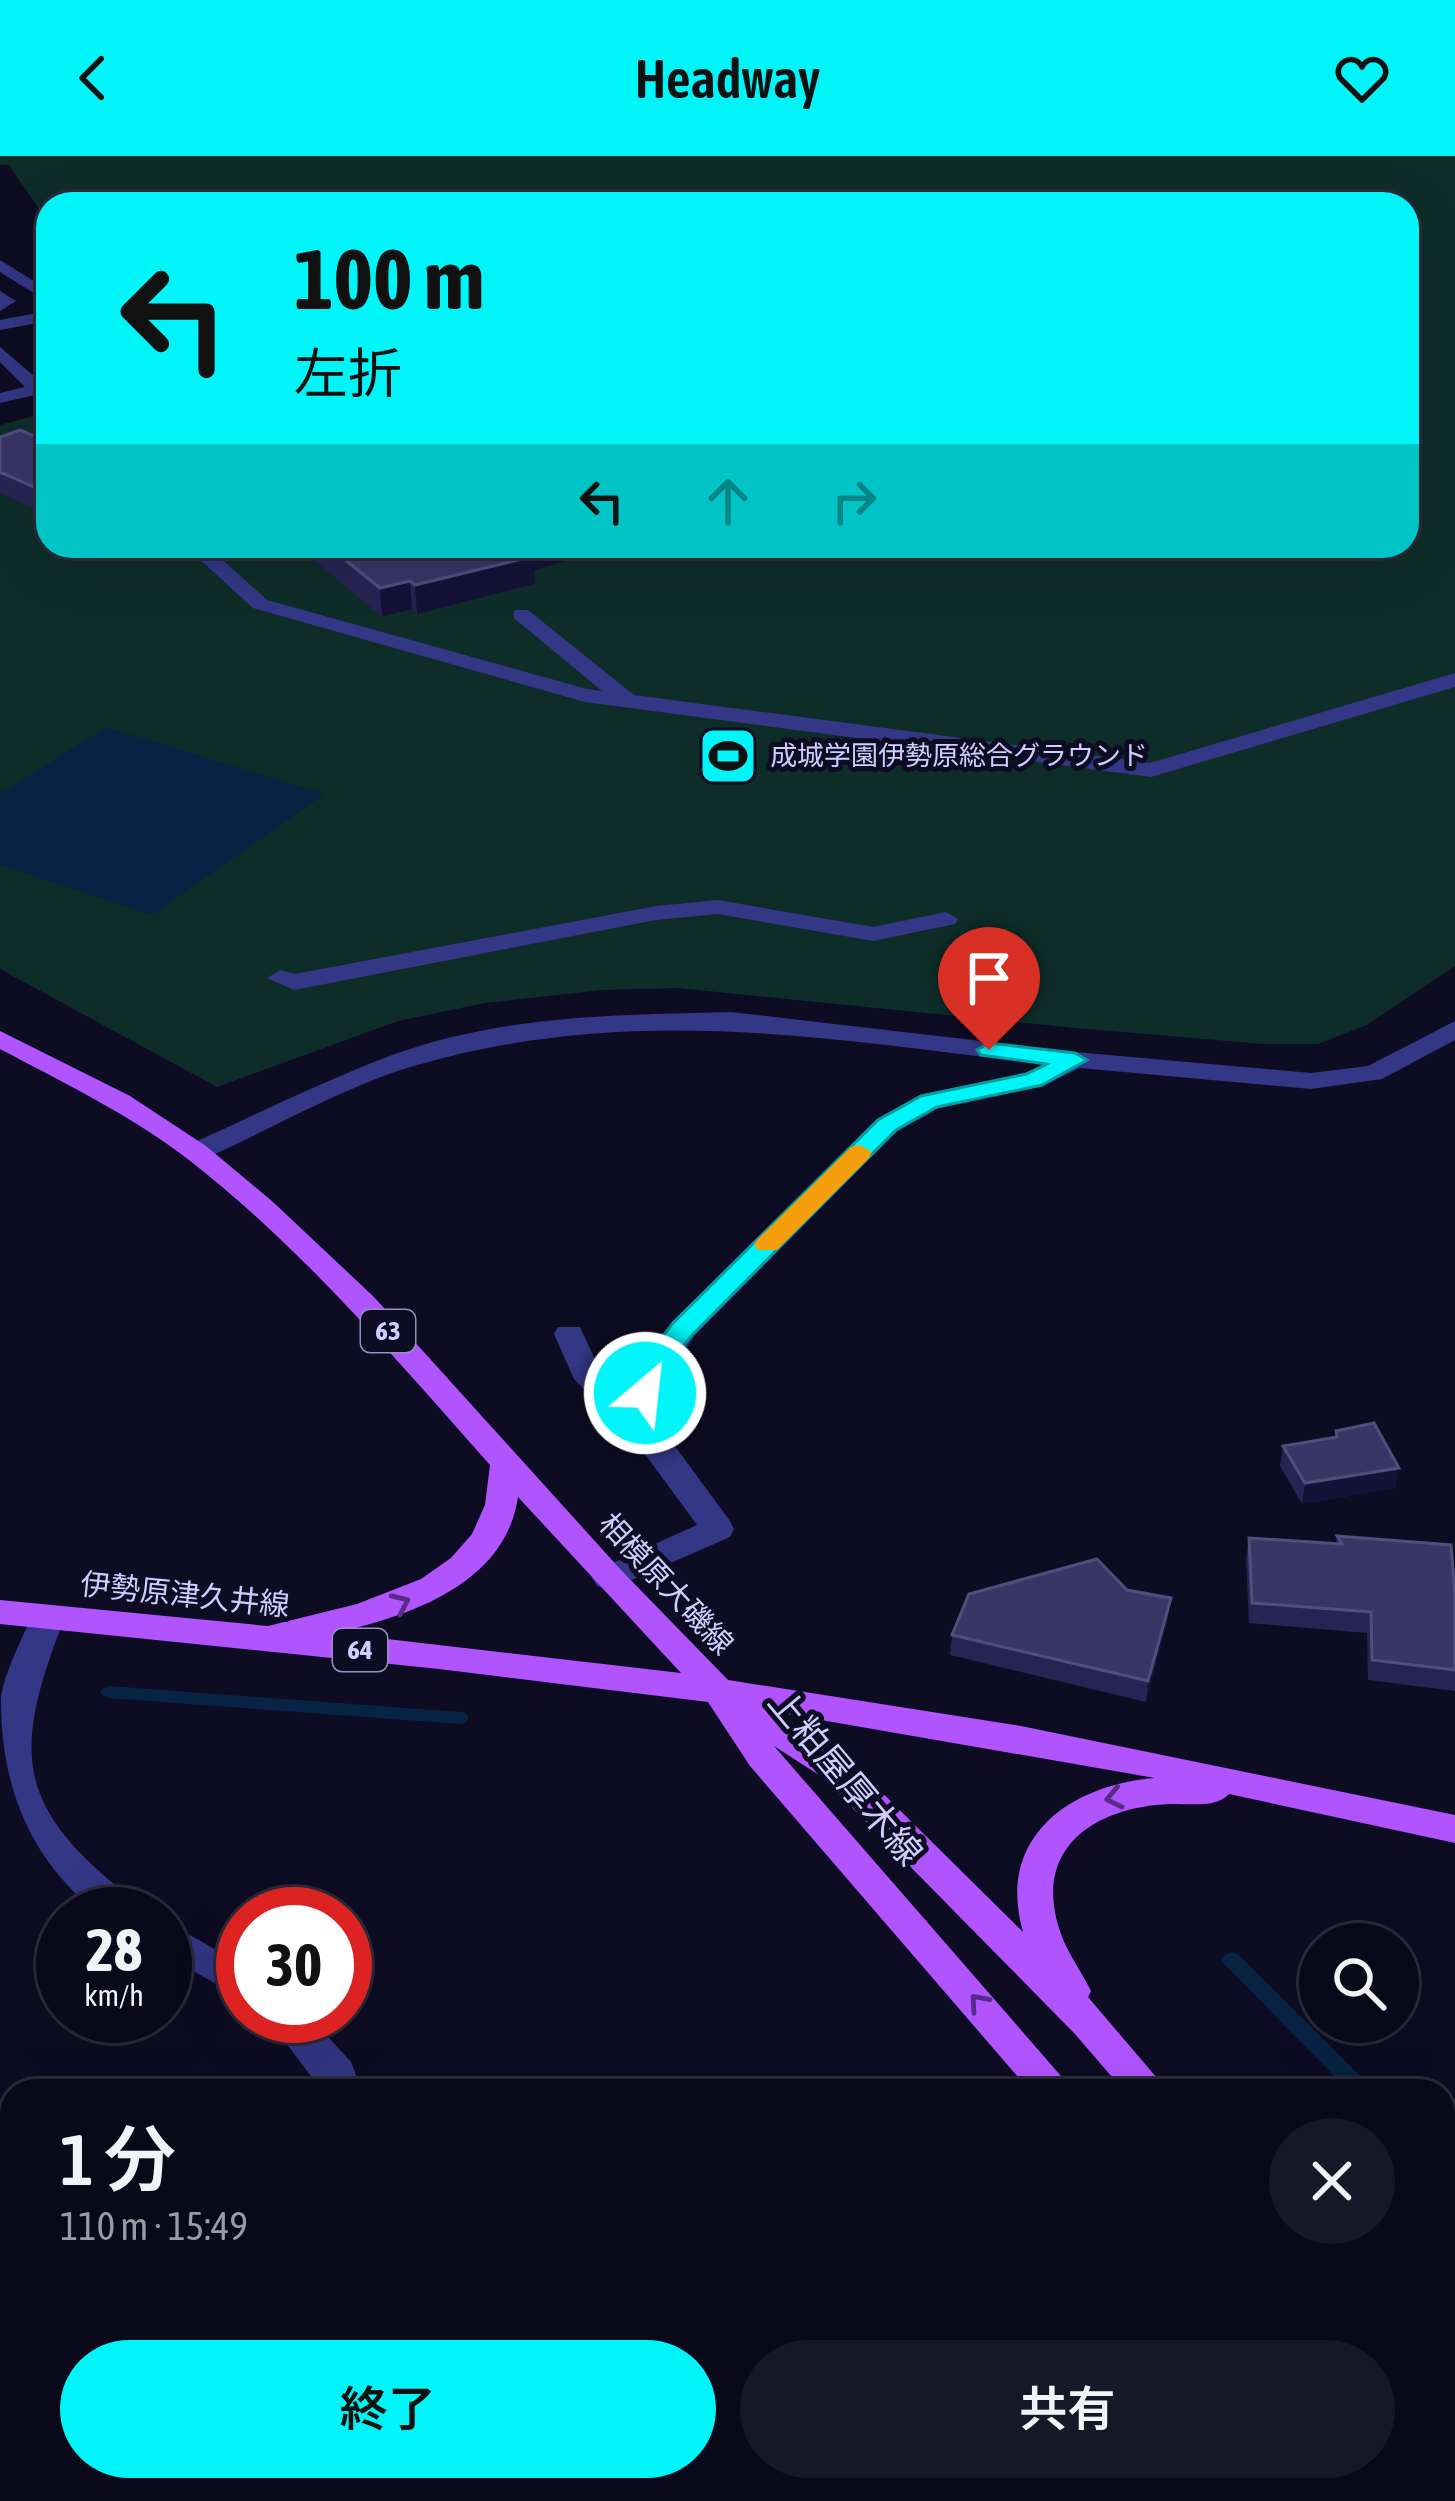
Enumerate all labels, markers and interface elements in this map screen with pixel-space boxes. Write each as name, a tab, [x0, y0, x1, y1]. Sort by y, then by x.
icon: back	[60, 45, 126, 111]
icon: heart	[1329, 45, 1395, 111]
text: Headway	[635, 48, 820, 109]
text: 100 m	[294, 231, 484, 327]
icon: left	[96, 240, 252, 396]
text: 左折	[294, 343, 402, 404]
icon: left	[569, 468, 635, 534]
icon: ahead	[695, 468, 761, 534]
icon: right	[821, 468, 887, 534]
sports icon: 成城学園伊勢原総合グラウンド	[697, 725, 759, 787]
place label: 成城学園伊勢原総合グラウンド	[770, 740, 1148, 771]
pin	[938, 927, 1040, 1050]
icon: arrive	[956, 945, 1022, 1011]
road number: 63	[361, 1310, 415, 1352]
position arrow	[582, 1330, 708, 1456]
street label: 相模原大磯線	[593, 1506, 741, 1661]
street label: 伊勢原津久井線	[79, 1566, 291, 1622]
one-way arrow	[389, 1593, 410, 1617]
road number: 64	[333, 1629, 387, 1671]
street label: 上粕屋厚木線	[760, 1681, 932, 1873]
one-way arrow	[1105, 1785, 1125, 1810]
speed limit sign: 30	[216, 1887, 372, 2043]
text: 28	[86, 1915, 142, 1984]
map controls	[1299, 1923, 1419, 2043]
button: search	[1299, 1923, 1419, 2043]
text: km/h	[84, 1978, 144, 2012]
one-way arrow	[970, 1994, 992, 2016]
text: 1 分	[60, 2118, 176, 2200]
button: close	[1269, 2118, 1395, 2244]
text: 110 m · 15:49	[60, 2204, 248, 2248]
button: 終了	[60, 2340, 716, 2478]
button: 共有	[740, 2340, 1395, 2478]

